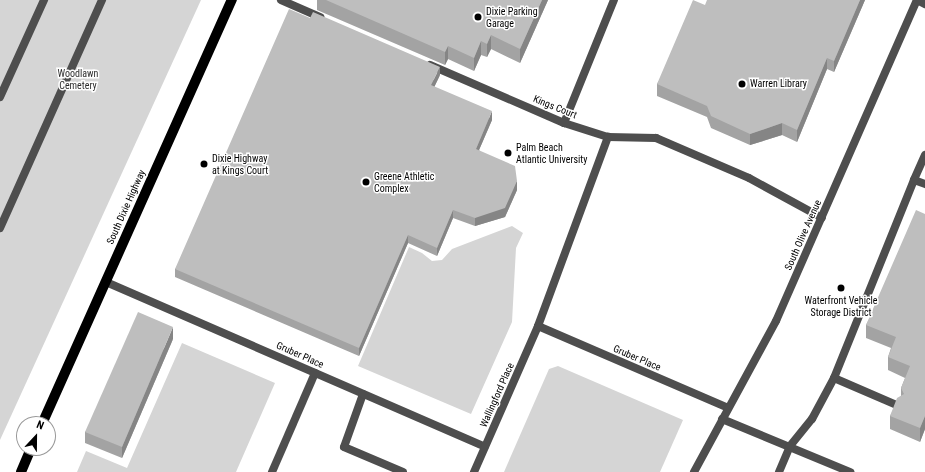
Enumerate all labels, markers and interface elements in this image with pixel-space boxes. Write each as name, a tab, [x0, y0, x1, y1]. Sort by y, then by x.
place label: Dixie Parking Garage	[486, 5, 538, 28]
marker: Dixie Parking Garage	[473, 12, 483, 22]
park label: Woodlawn Cemetery	[58, 67, 98, 90]
place label: Warren Library	[750, 78, 807, 90]
marker: Warren Library	[737, 79, 747, 89]
street label: Kings Court	[531, 93, 579, 121]
place label: Palm Beach Atlantic University	[516, 141, 587, 164]
marker: Palm Beach Atlantic University	[503, 148, 513, 158]
place label: Dixie Highway at Kings Court	[212, 152, 268, 176]
marker: Dixie Highway at Kings Court	[199, 159, 209, 169]
street label: South Dixie Highway	[104, 168, 148, 246]
place label: Greene Athletic Complex	[374, 170, 434, 194]
marker: Greene Athletic Complex	[361, 177, 371, 187]
street label: South Olive Avenue	[782, 198, 824, 272]
marker: Waterfront Vehicle Storage District	[836, 283, 846, 293]
place label: Waterfront Vehicle Storage District	[804, 294, 878, 318]
street label: Gruber Place	[274, 339, 326, 371]
street label: Gruber Place	[611, 343, 663, 373]
street label: Wallingford Place	[477, 361, 517, 429]
north arrow	[16, 416, 56, 456]
text: N	[35, 418, 46, 433]

